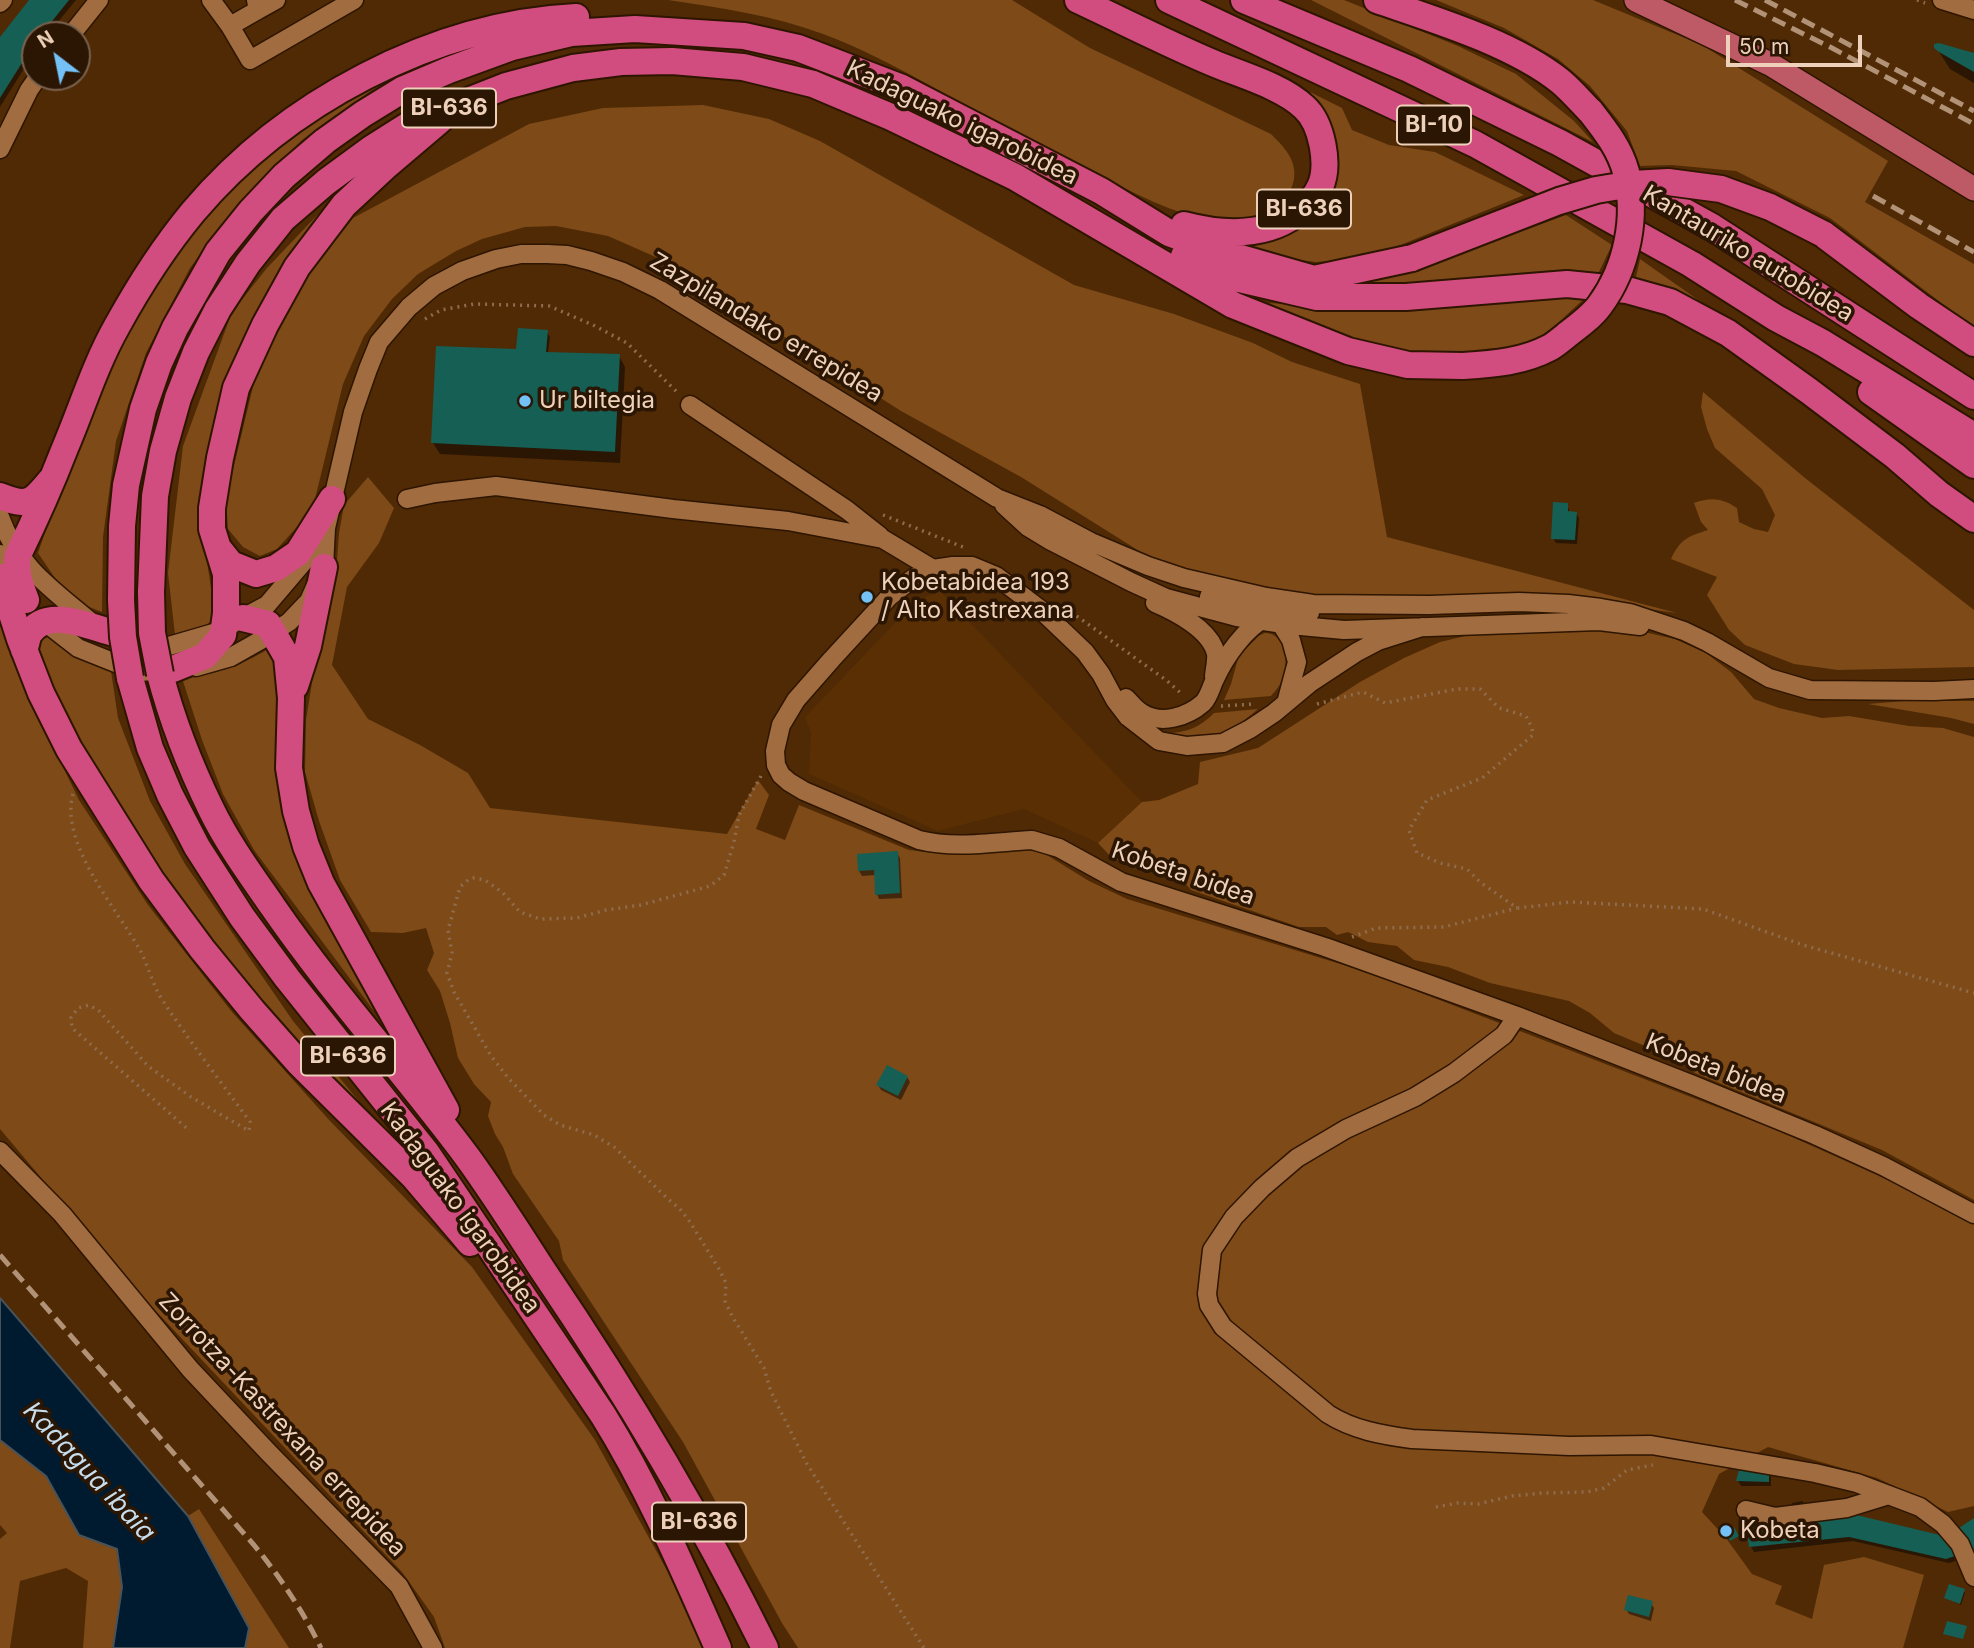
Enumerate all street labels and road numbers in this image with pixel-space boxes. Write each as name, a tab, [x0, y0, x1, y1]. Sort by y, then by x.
street label: Kadaguako igarobidea	[842, 54, 1082, 192]
road number: BI-636	[402, 88, 496, 128]
road number: BI-10	[1397, 106, 1471, 144]
street label: Kantauriko autobidea	[1637, 180, 1859, 328]
road number: BI-636	[1257, 190, 1351, 229]
street label: Zazpilandako errepidea	[644, 247, 888, 409]
street label: Kobeta bidea	[1108, 836, 1258, 912]
street label: Kobeta bidea	[1641, 1028, 1791, 1110]
road number: BI-636	[301, 1036, 395, 1076]
street label: Kadaguako igarobidea	[374, 1097, 546, 1319]
street label: Zorrotza-Kastrexana errepidea	[152, 1287, 412, 1563]
road number: BI-636	[652, 1502, 746, 1541]

